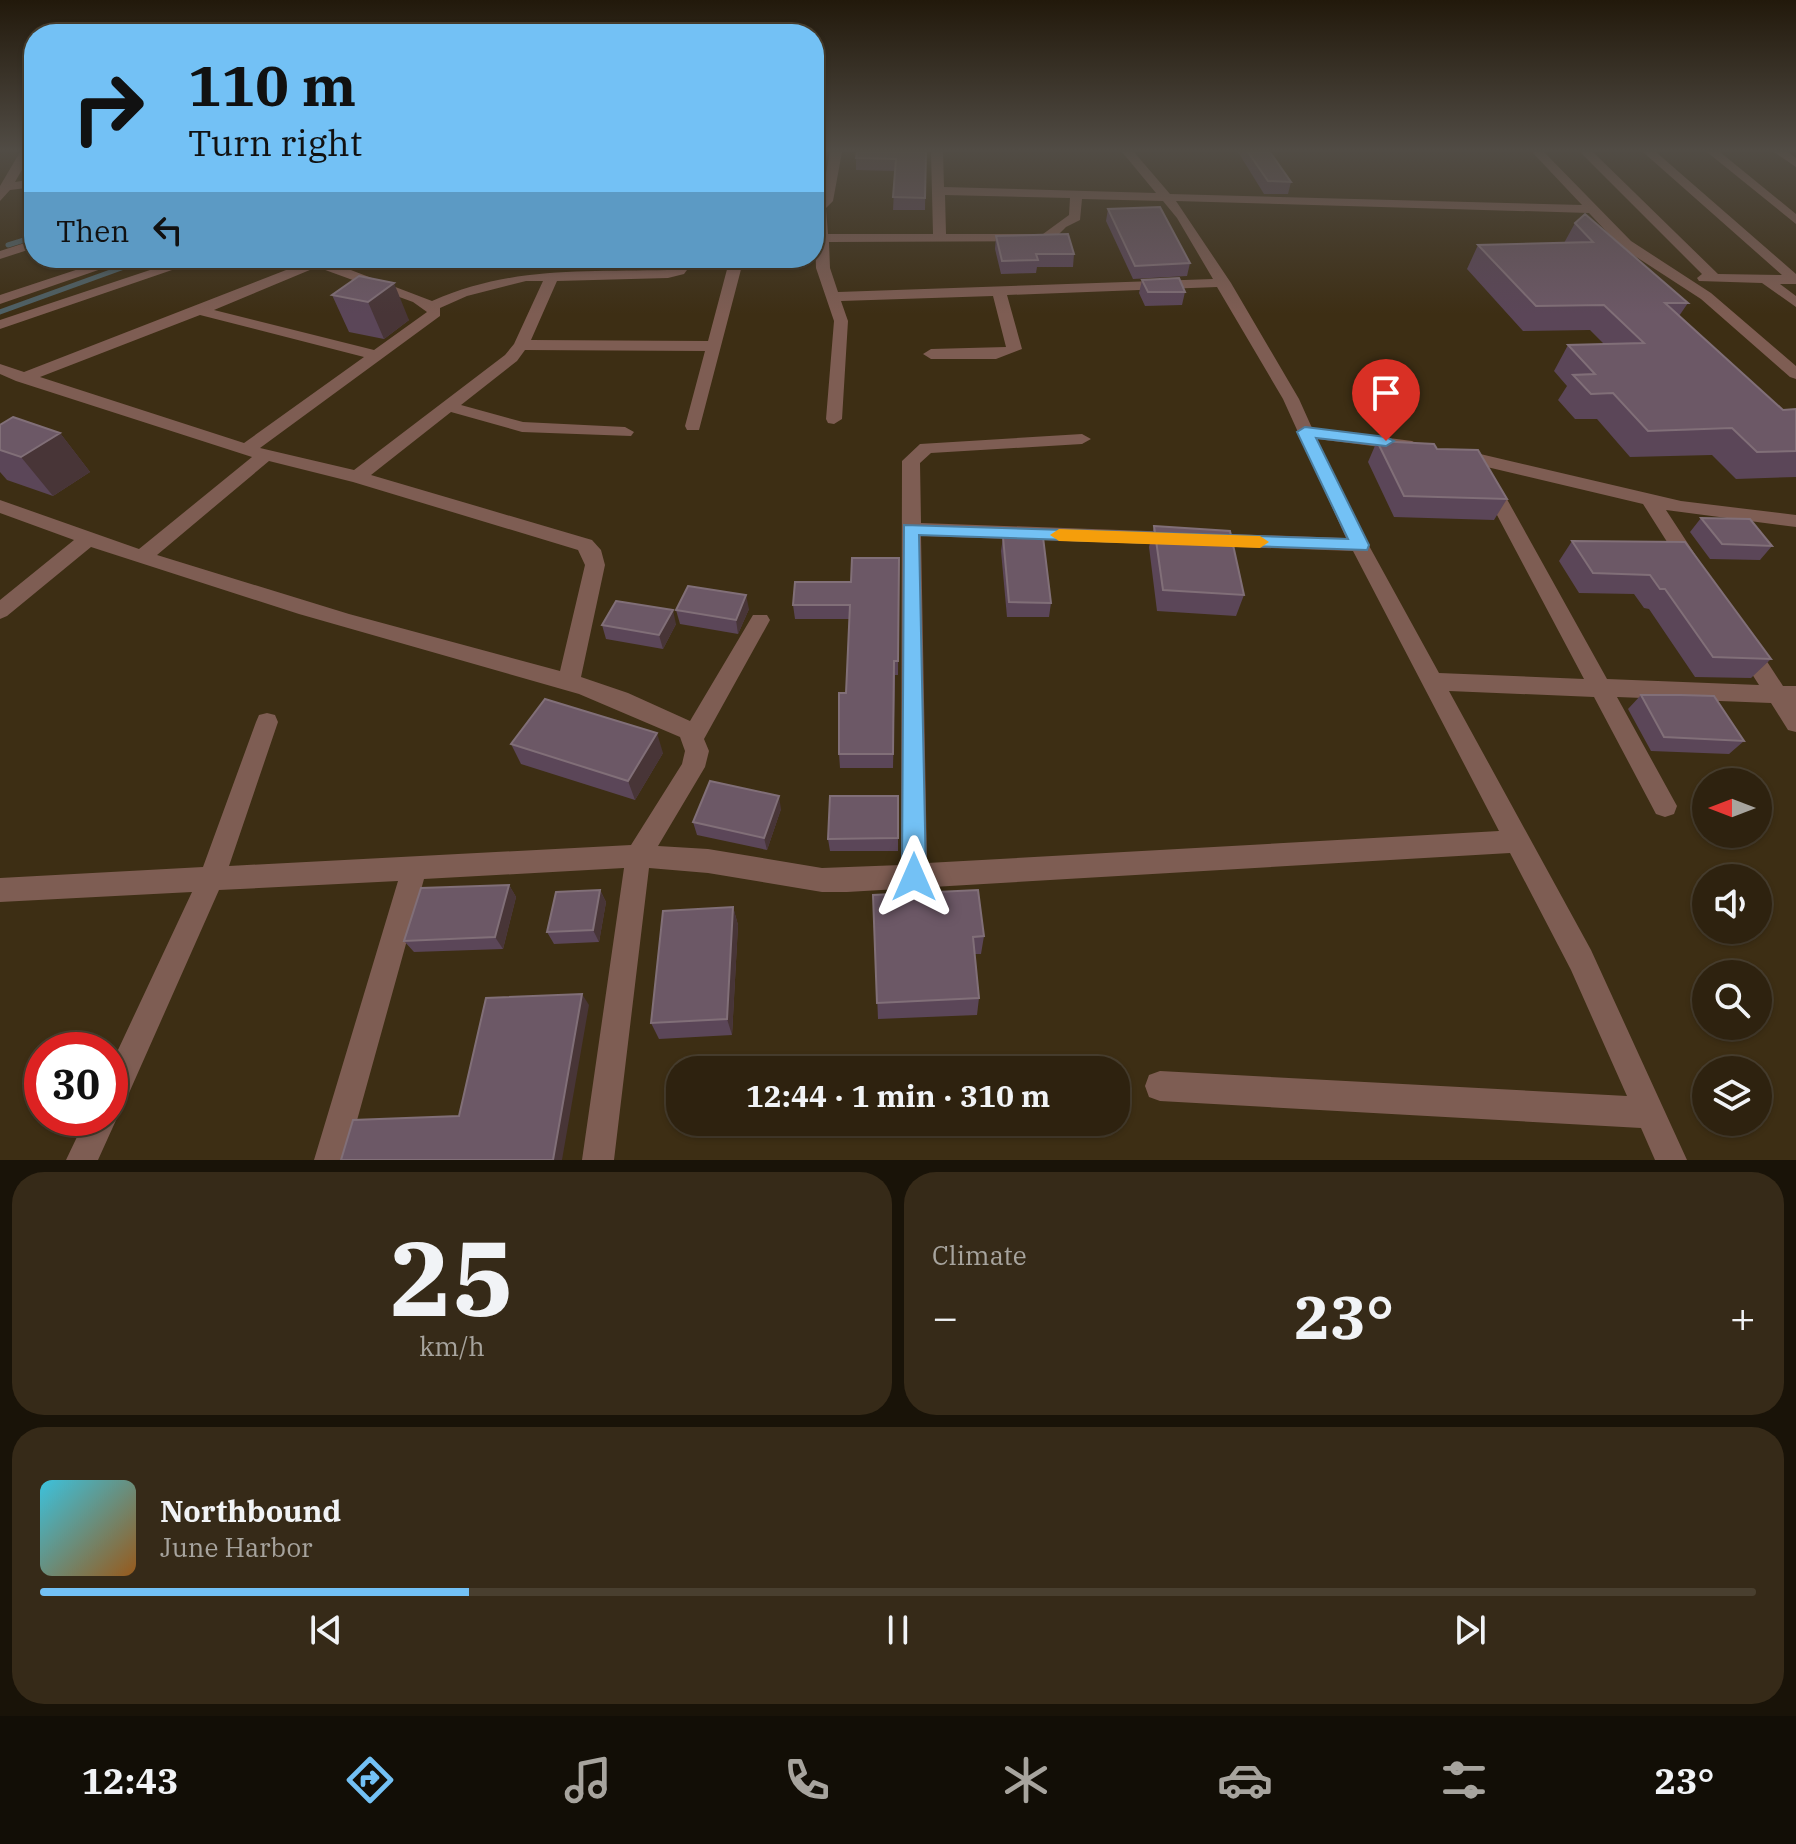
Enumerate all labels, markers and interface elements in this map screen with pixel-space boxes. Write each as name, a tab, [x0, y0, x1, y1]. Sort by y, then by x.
text: 110 m	[188, 49, 356, 121]
icon: right	[56, 56, 160, 160]
text: Turn right	[188, 119, 362, 166]
icon: left	[146, 208, 190, 252]
text: Then	[56, 211, 130, 250]
pin	[1352, 359, 1420, 441]
icon: arrive	[1364, 371, 1408, 415]
north arrow	[1692, 768, 1772, 848]
map controls	[1692, 768, 1772, 1136]
position arrow	[872, 835, 956, 919]
button: sound	[1692, 864, 1772, 944]
button: search	[1692, 960, 1772, 1040]
speed limit sign: 30	[24, 1032, 128, 1136]
button: layers	[1692, 1056, 1772, 1136]
text: 12:44 · 1 min · 310 m	[746, 1076, 1050, 1115]
text: 25	[390, 1209, 514, 1345]
text: Climate	[932, 1238, 1027, 1272]
text: 23°	[1294, 1277, 1394, 1356]
text: −	[932, 1288, 958, 1345]
text: +	[1730, 1288, 1756, 1345]
text: km/h	[419, 1329, 485, 1363]
text: Northbound	[160, 1491, 341, 1530]
text: June Harbor	[160, 1530, 313, 1564]
icon: previous	[304, 1608, 348, 1652]
icon: pause	[876, 1608, 920, 1652]
icon: next	[1448, 1608, 1492, 1652]
icon: directions	[342, 1752, 398, 1808]
icon: music	[560, 1752, 616, 1808]
icon: phone	[779, 1752, 835, 1808]
icon: climate	[998, 1752, 1054, 1808]
icon: car	[1217, 1752, 1273, 1808]
icon: filters	[1436, 1752, 1492, 1808]
text: 12:43	[81, 1757, 179, 1804]
text: 23°	[1654, 1757, 1715, 1804]

